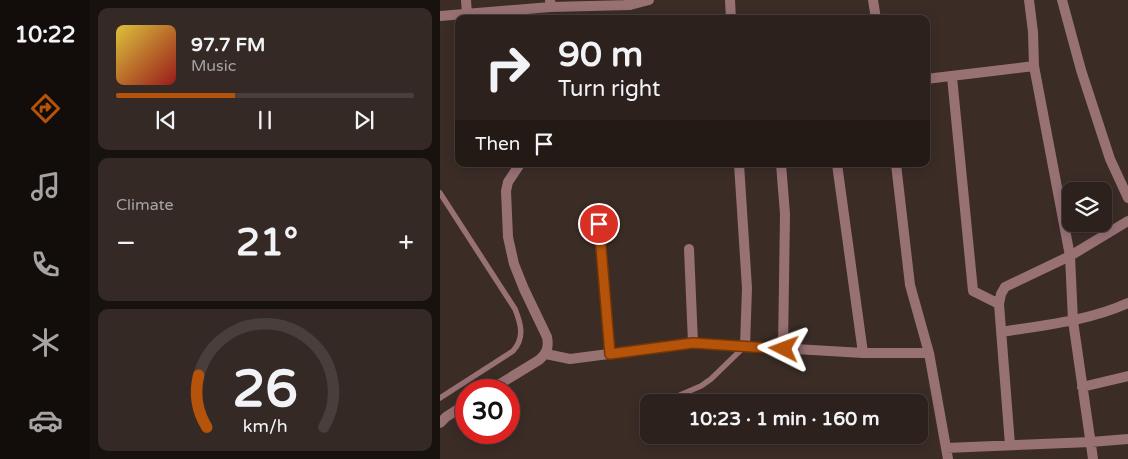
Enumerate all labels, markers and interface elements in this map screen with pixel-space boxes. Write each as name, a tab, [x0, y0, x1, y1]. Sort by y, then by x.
text: 10:22	[15, 22, 75, 48]
text: 97.7 FM	[191, 34, 265, 56]
text: 90 m	[558, 34, 643, 76]
icon: right	[475, 35, 540, 100]
text: Music	[191, 56, 236, 76]
text: Turn right	[558, 76, 660, 102]
icon: directions	[28, 91, 63, 126]
icon: previous	[152, 106, 180, 134]
icon: pause	[251, 106, 279, 134]
icon: next	[350, 106, 378, 134]
icon: arrive	[530, 130, 558, 158]
text: Then	[475, 133, 520, 155]
icon: music	[28, 169, 63, 204]
map controls	[1062, 182, 1112, 232]
button: layers	[1062, 182, 1112, 232]
text: Climate	[116, 195, 174, 215]
pin	[578, 203, 620, 245]
icon: arrive	[585, 210, 613, 238]
text: 21°	[236, 220, 298, 266]
text: −	[116, 226, 136, 260]
text: +	[398, 226, 414, 260]
icon: phone	[28, 247, 63, 282]
position arrow	[757, 322, 809, 374]
icon: climate	[28, 325, 63, 360]
text: 26	[232, 358, 298, 421]
speed limit sign: 30	[455, 379, 520, 444]
icon: car	[28, 403, 63, 438]
text: 10:23 · 1 min · 160 m	[688, 408, 880, 430]
text: km/h	[243, 416, 287, 437]

